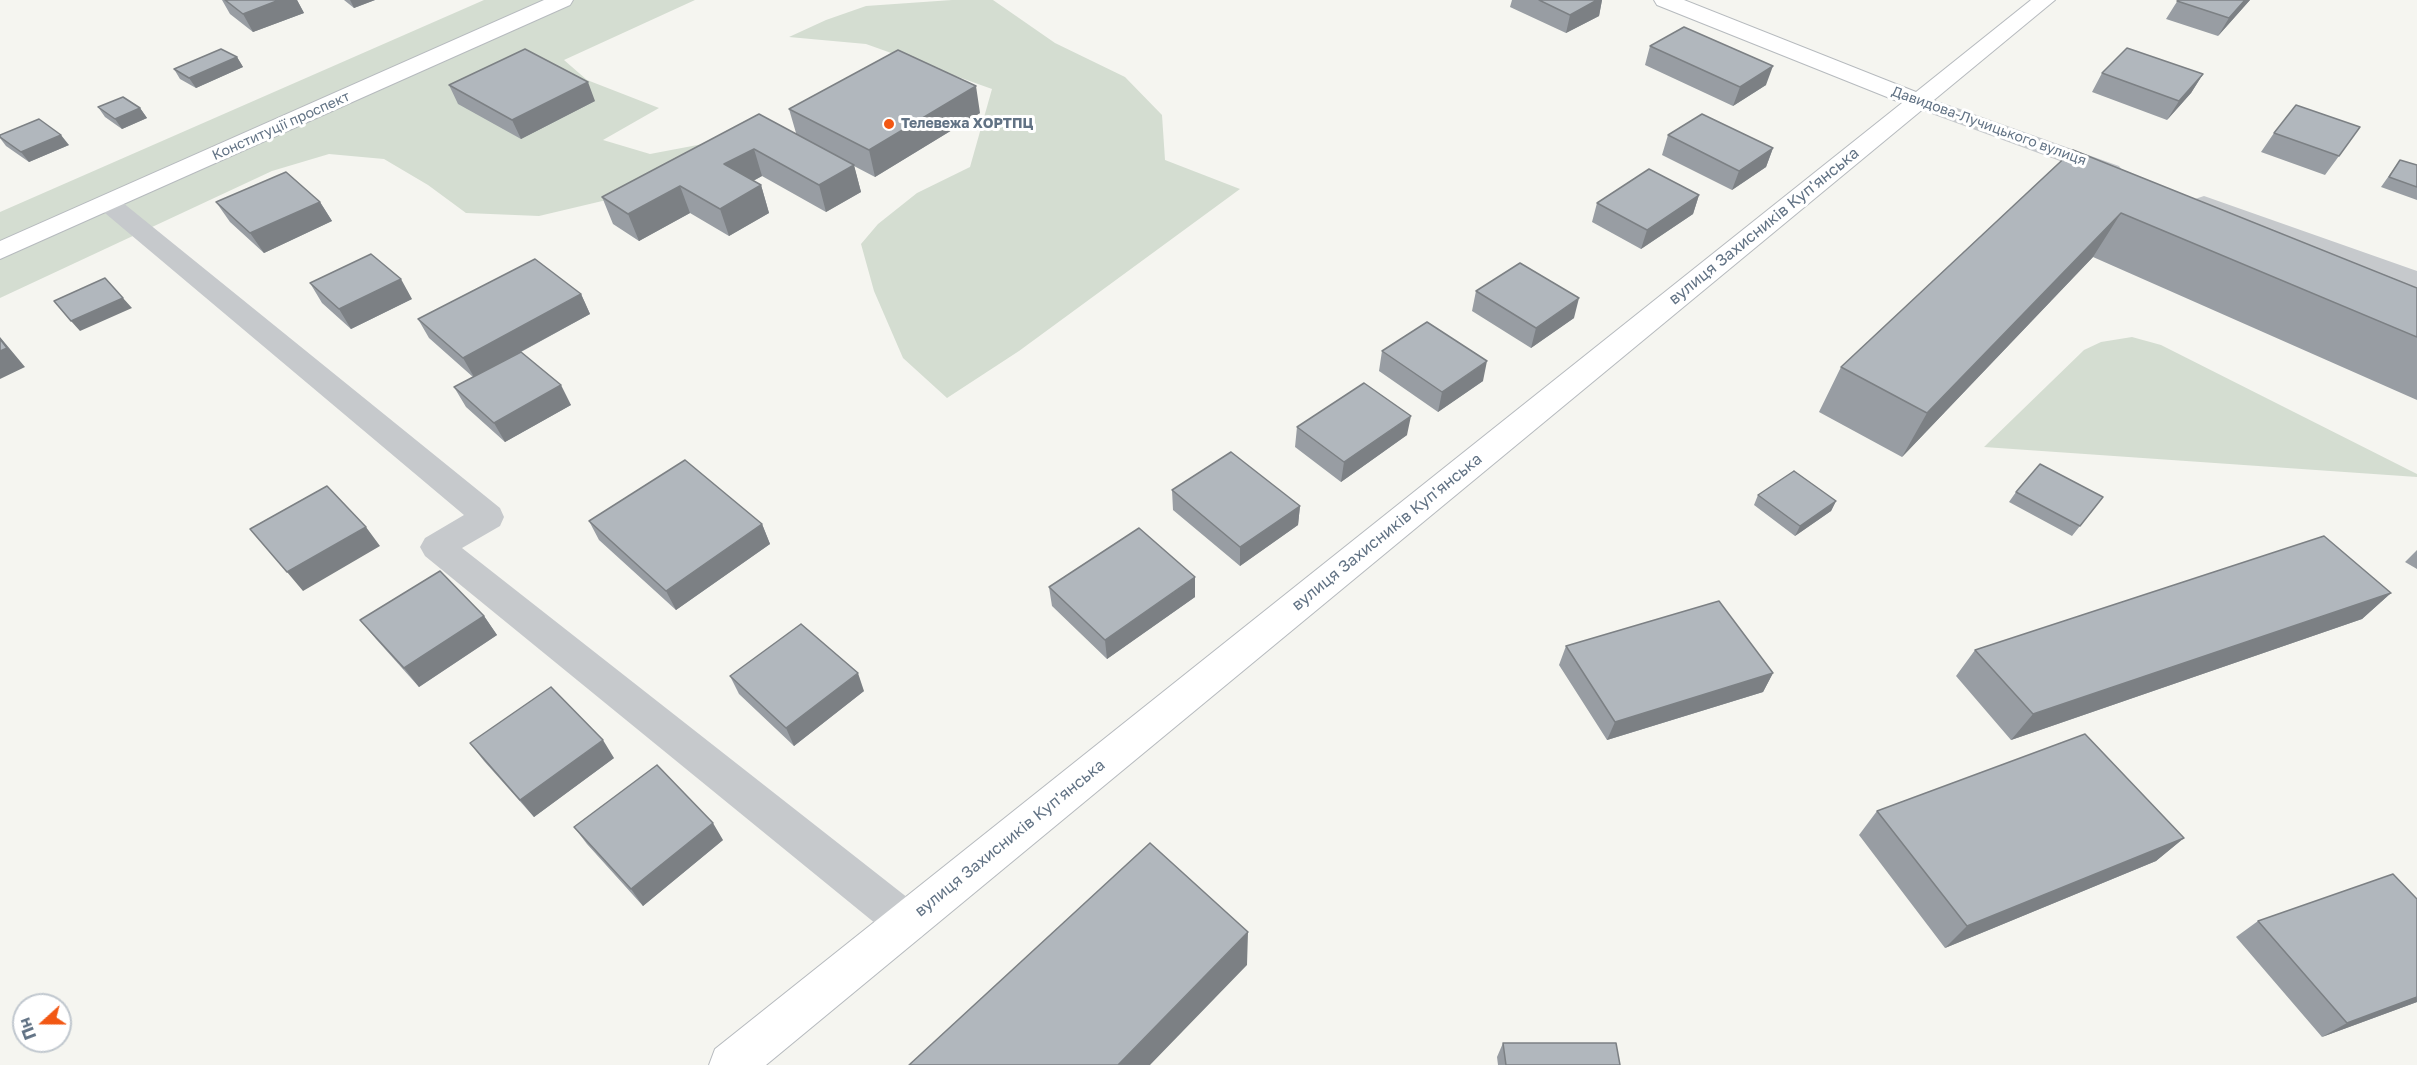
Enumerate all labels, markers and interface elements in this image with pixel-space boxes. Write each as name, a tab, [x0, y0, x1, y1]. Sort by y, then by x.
street label: Давидова-Лучицького вулиця	[1889, 83, 2089, 169]
street label: Конституції проспект	[210, 88, 352, 164]
place label: Телевежа ХОРТПЦ	[901, 116, 1033, 132]
marker: Телевежа ХОРТПЦ	[882, 117, 896, 131]
street label: вулиця Захисників Куп'янська	[1665, 143, 1863, 309]
street label: вулиця Захисників Куп'янська	[1288, 449, 1486, 615]
street label: вулиця Захисників Куп'янська	[911, 755, 1109, 921]
north arrow	[12, 993, 72, 1053]
text: Пн	[14, 1015, 40, 1042]

